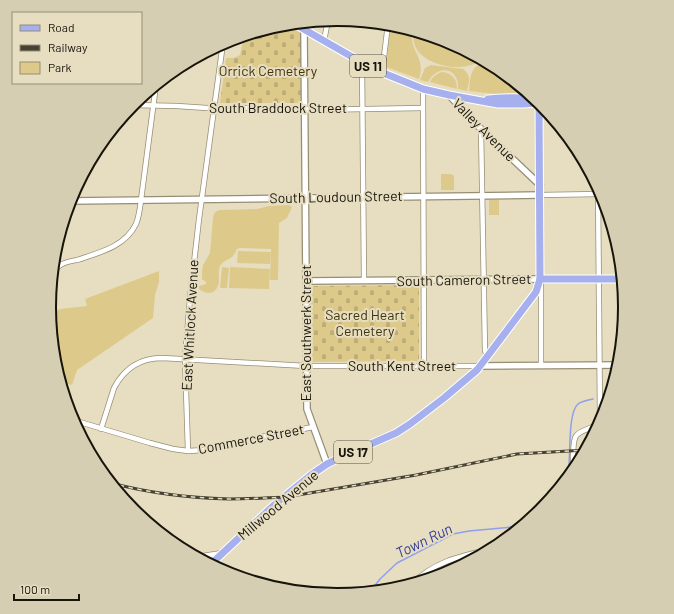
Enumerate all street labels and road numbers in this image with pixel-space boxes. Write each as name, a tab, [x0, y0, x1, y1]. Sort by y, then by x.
road number: US 11	[350, 55, 386, 77]
street label: Valley Avenue	[449, 95, 519, 165]
street label: South Braddock Street	[209, 99, 347, 116]
street label: South Loudoun Street	[269, 187, 403, 206]
street label: East Whitlock Avenue	[178, 259, 201, 391]
street label: East Southwerk Street	[297, 265, 314, 401]
street label: South Cameron Street	[397, 270, 531, 289]
street label: South Kent Street	[348, 357, 456, 374]
street label: Commerce Street	[197, 420, 305, 457]
road number: US 17	[334, 441, 372, 463]
street label: Millwood Avenue	[234, 466, 321, 543]

